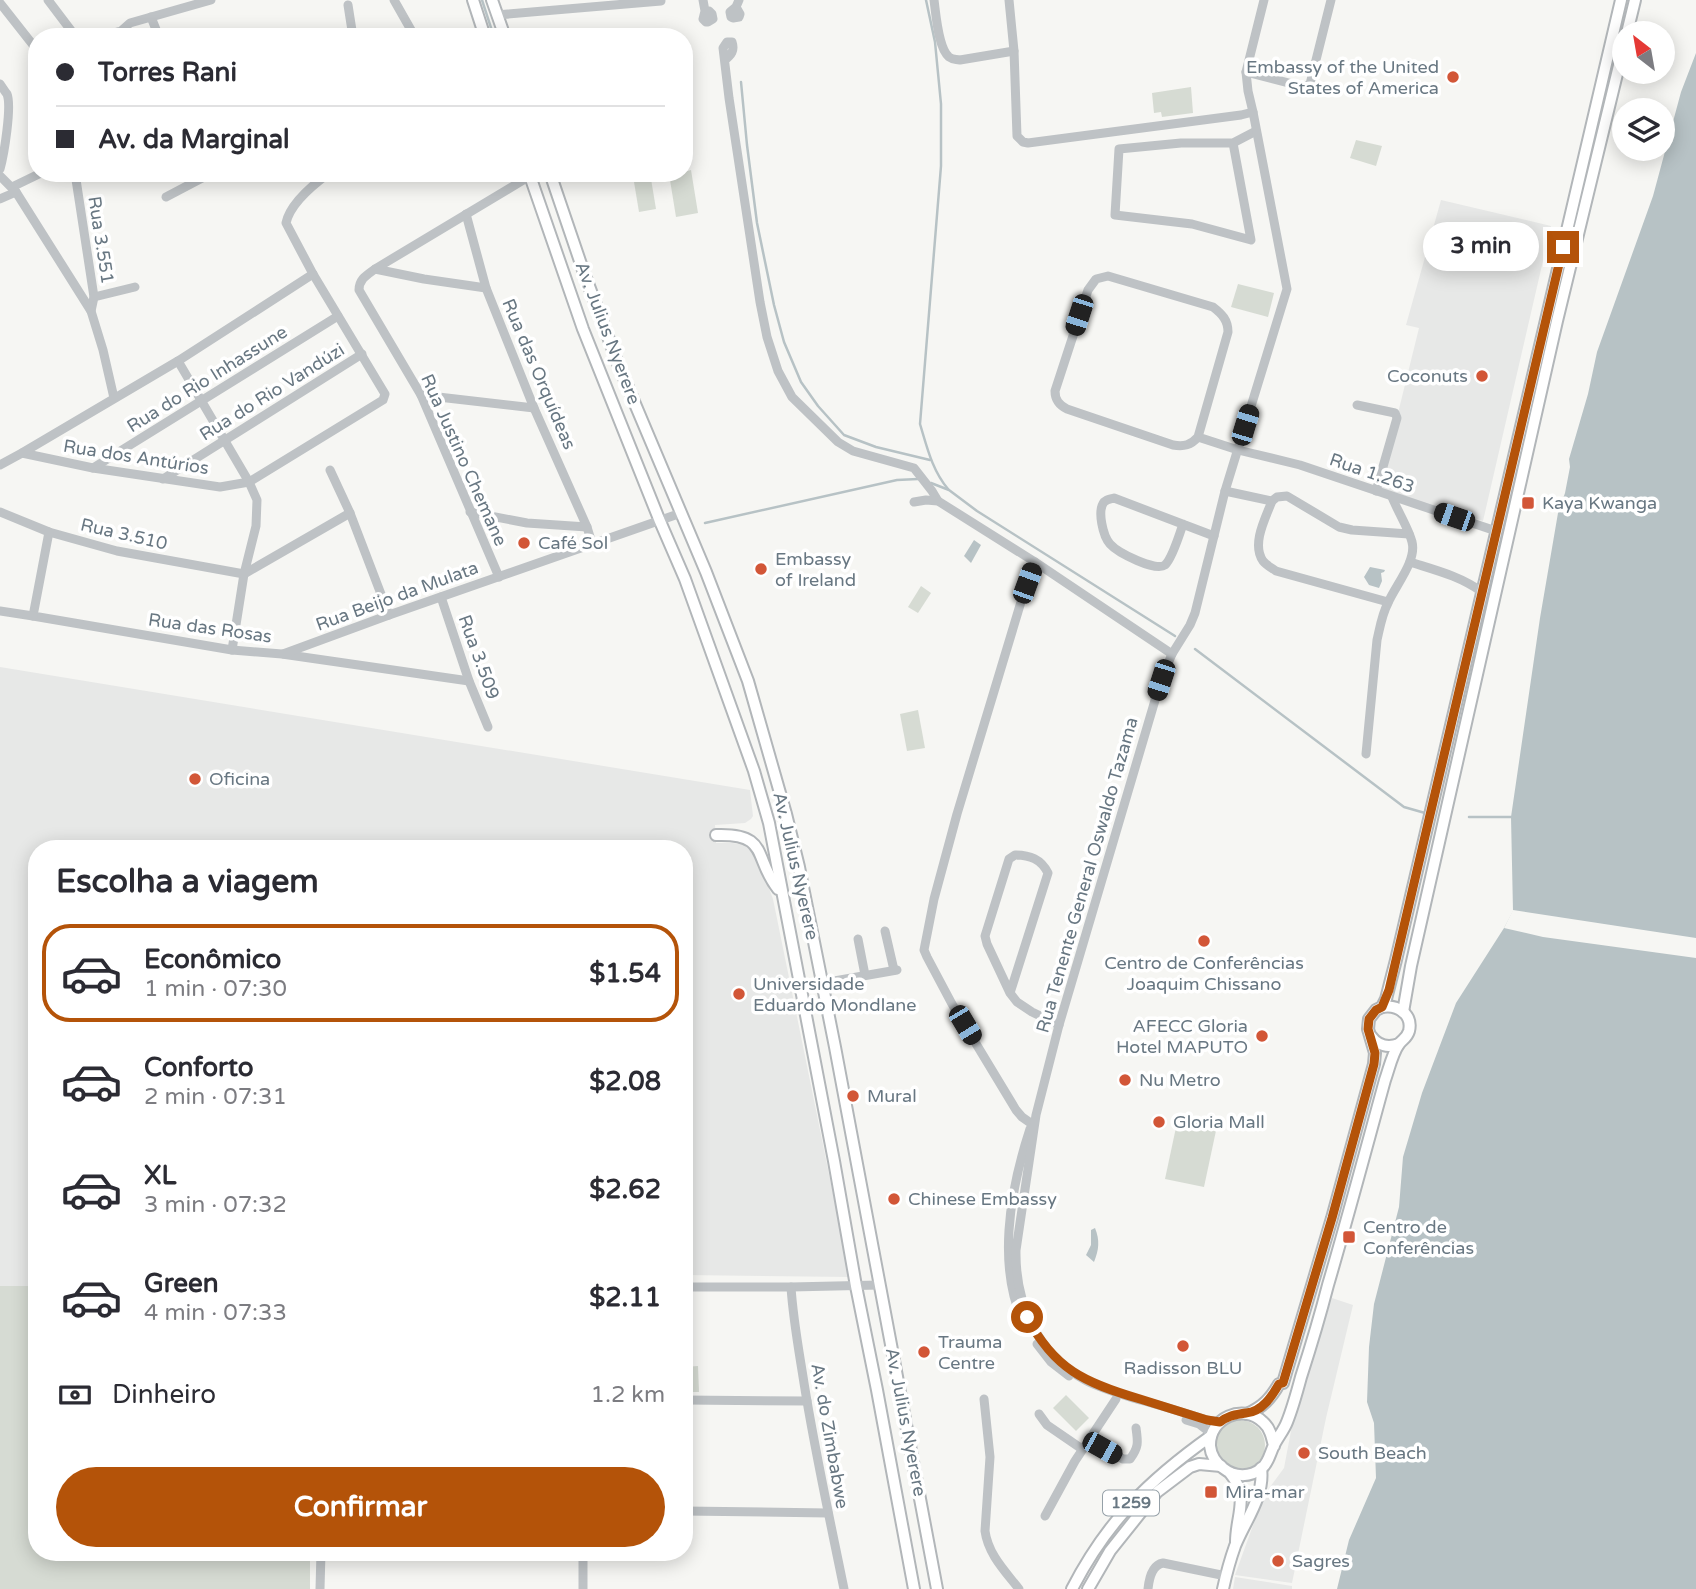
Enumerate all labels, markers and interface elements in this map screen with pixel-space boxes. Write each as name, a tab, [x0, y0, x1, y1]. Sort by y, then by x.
north arrow	[1612, 21, 1675, 84]
map controls	[1612, 21, 1675, 161]
place label: Embassy of the United States of America	[1246, 56, 1439, 99]
text: Torres Rani	[98, 57, 237, 88]
marker: Embassy of the United States of America	[1445, 69, 1461, 85]
button: layers	[1612, 98, 1675, 161]
text: Av. da Marginal	[98, 124, 290, 155]
street label: Rua 3.551	[83, 195, 119, 285]
callout: 3 min	[1423, 222, 1538, 272]
route end	[1547, 231, 1579, 263]
text: 3 min	[1450, 232, 1512, 260]
street label: Av. Julius Nyerere	[571, 258, 645, 408]
car	[1063, 292, 1096, 338]
street label: Rua das Orquídeas	[497, 295, 581, 453]
street label: Rua do Rio Inhassune	[123, 321, 291, 437]
street label: Rua do Rio Vandúzi	[195, 338, 349, 446]
place label: Coconuts	[1387, 365, 1468, 387]
marker: Coconuts	[1474, 368, 1490, 384]
street label: Rua Justino Chemane	[416, 371, 512, 549]
car	[1229, 402, 1262, 448]
street label: Rua dos Antúrios	[62, 435, 210, 479]
street label: Rua 1.263	[1327, 448, 1417, 498]
place label: Kaya Kwanga	[1542, 492, 1657, 514]
marker: Kaya Kwanga	[1520, 495, 1536, 511]
car	[1431, 500, 1478, 534]
street label: Rua 3.510	[78, 513, 170, 555]
place label: Café Sol	[538, 532, 608, 554]
marker: Café Sol	[516, 535, 532, 551]
place label: Embassy of Ireland	[775, 548, 856, 591]
street label: Rua Beijo da Mulata	[313, 556, 481, 636]
car	[1010, 560, 1045, 606]
marker: Embassy of Ireland	[753, 561, 769, 577]
street label: Rua das Rosas	[147, 608, 273, 648]
street label: Rua 3.509	[454, 612, 504, 702]
car	[1145, 657, 1178, 703]
street label: Rua Tenente General Oswaldo Tazama	[1031, 715, 1143, 1035]
place label: Oficina	[209, 768, 270, 790]
marker: Oficina	[187, 771, 203, 787]
street label: Av. Julius Nyerere	[768, 790, 824, 942]
text: Escolha a viagem	[56, 863, 319, 901]
marker: Centro de Conferências Joaquim Chissano	[1196, 933, 1212, 949]
icon: car	[60, 942, 123, 1005]
text: Econômico	[144, 944, 281, 975]
place label: Centro de Conferências Joaquim Chissano	[1104, 952, 1304, 995]
text: $1.54	[589, 958, 661, 989]
place label: Universidade Eduardo Mondlane	[753, 973, 916, 1016]
text: 1 min · 07:30	[144, 975, 287, 1003]
marker: Universidade Eduardo Mondlane	[731, 986, 747, 1002]
car	[946, 1002, 985, 1048]
place label: AFECC Gloria Hotel MAPUTO	[1116, 1015, 1248, 1058]
marker: AFECC Gloria Hotel MAPUTO	[1254, 1028, 1270, 1044]
icon: car	[60, 1050, 123, 1113]
text: Conforto	[144, 1052, 253, 1083]
text: $2.08	[589, 1066, 661, 1097]
place label: Nu Metro	[1139, 1069, 1221, 1091]
marker: Nu Metro	[1117, 1072, 1133, 1088]
text: 2 min · 07:31	[144, 1083, 287, 1111]
place label: Mural	[867, 1085, 917, 1107]
marker: Mural	[845, 1088, 861, 1104]
place label: Gloria Mall	[1173, 1111, 1265, 1133]
marker: Gloria Mall	[1151, 1114, 1167, 1130]
icon: car	[60, 1158, 123, 1221]
text: XL	[144, 1160, 176, 1191]
text: $2.62	[589, 1174, 661, 1205]
place label: Chinese Embassy	[908, 1188, 1057, 1210]
text: 3 min · 07:32	[144, 1191, 287, 1219]
marker: Chinese Embassy	[886, 1191, 902, 1207]
place label: Centro de Conferências	[1363, 1216, 1474, 1259]
marker: Centro de Conferências	[1341, 1229, 1357, 1245]
icon: car	[60, 1266, 123, 1329]
text: Green	[144, 1268, 219, 1299]
text: $2.11	[589, 1282, 661, 1313]
text: 4 min · 07:33	[144, 1299, 287, 1327]
route start	[1011, 1301, 1043, 1333]
place label: Trauma Centre	[938, 1331, 1002, 1374]
marker: Radisson BLU	[1175, 1338, 1191, 1354]
marker: Trauma Centre	[916, 1344, 932, 1360]
street label: Av. Julius Nyerere	[881, 1346, 931, 1498]
place label: Radisson BLU	[1124, 1357, 1242, 1379]
street label: Av. do Zimbabwe	[806, 1361, 854, 1511]
icon: cash	[56, 1376, 94, 1414]
text: Dinheiro	[112, 1379, 216, 1410]
text: 1.2 km	[591, 1381, 665, 1409]
car	[1079, 1429, 1126, 1467]
place label: South Beach	[1318, 1442, 1427, 1464]
marker: South Beach	[1296, 1445, 1312, 1461]
button: Confirmar	[56, 1467, 665, 1547]
place label: Mira-mar	[1225, 1481, 1305, 1503]
marker: Mira-mar	[1203, 1484, 1219, 1500]
road number: 1259	[1103, 1490, 1159, 1516]
place label: Sagres	[1292, 1550, 1350, 1572]
marker: Sagres	[1270, 1553, 1286, 1569]

